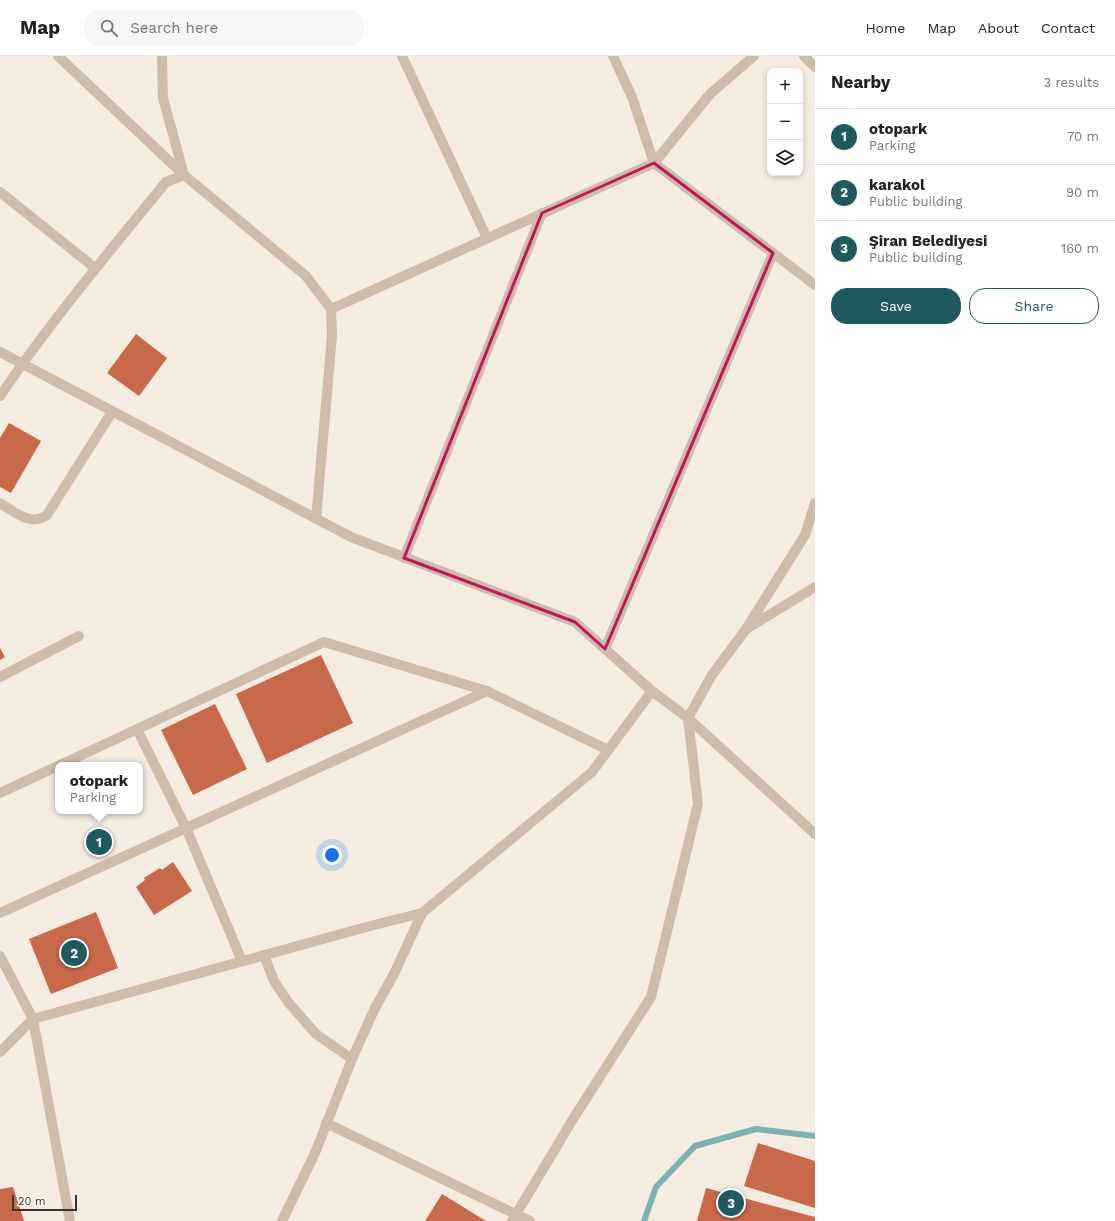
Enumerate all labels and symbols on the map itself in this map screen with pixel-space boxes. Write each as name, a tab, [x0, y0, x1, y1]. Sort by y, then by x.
pin: 1	[86, 827, 112, 857]
your location	[322, 845, 342, 865]
pin: 2	[61, 938, 87, 968]
pin: 3	[718, 1188, 744, 1218]
scale bar	[12, 1193, 77, 1212]

